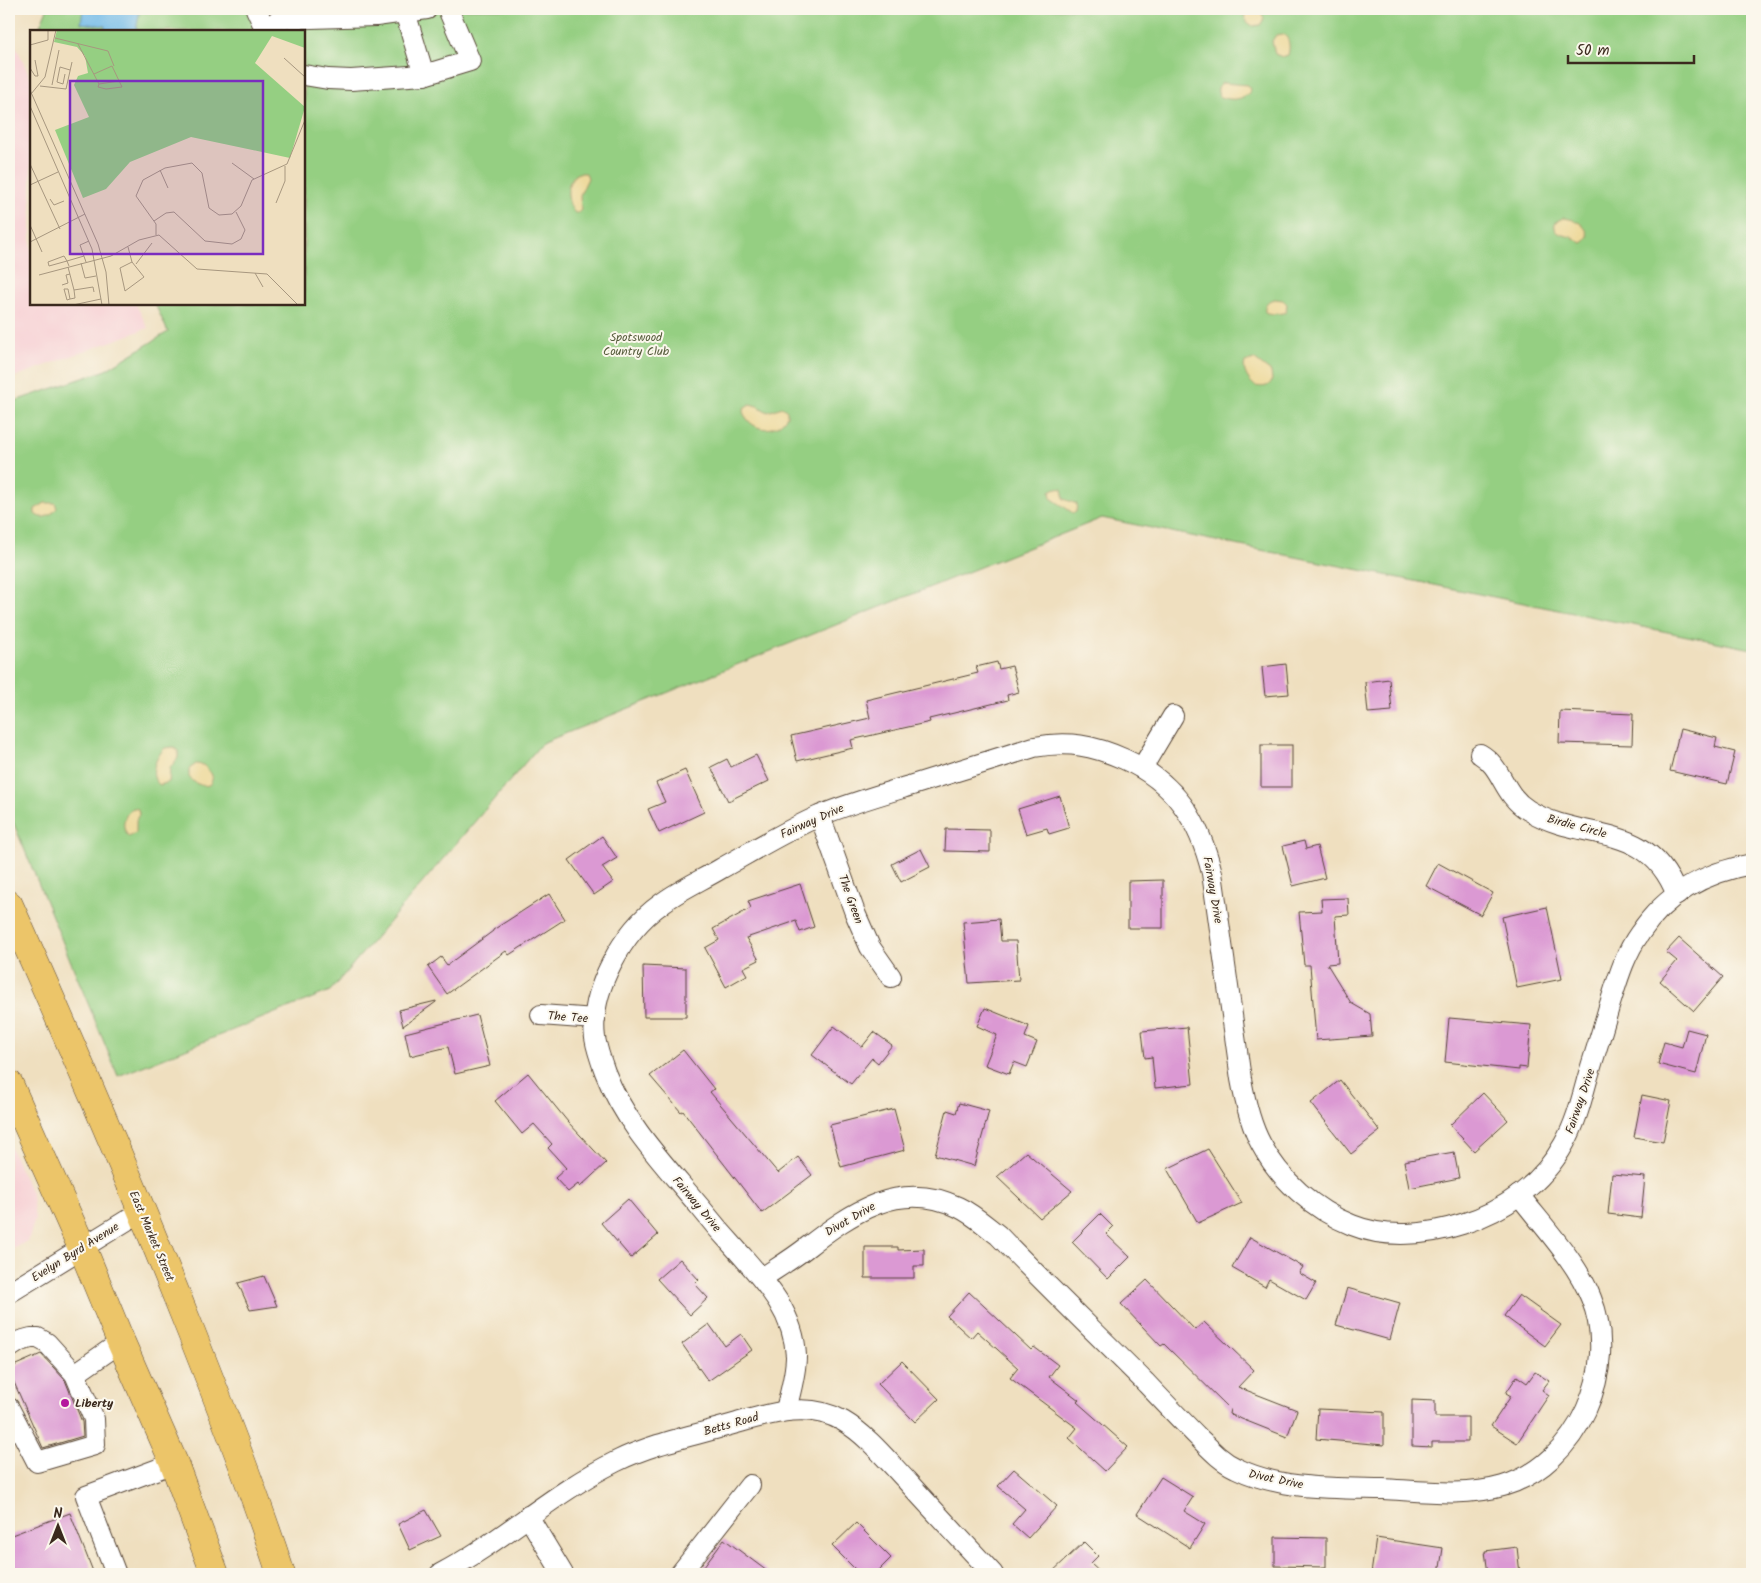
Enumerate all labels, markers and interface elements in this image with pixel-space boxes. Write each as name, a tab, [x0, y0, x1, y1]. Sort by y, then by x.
inset map	[30, 30, 305, 305]
scale bar	[1568, 32, 1695, 64]
text: 50 m	[1576, 39, 1610, 63]
park label: Spotswood Country Club	[603, 328, 670, 361]
street label: Fairway Drive	[777, 799, 848, 844]
street label: Birdie Circle	[1545, 809, 1609, 844]
street label: Fairway Drive	[1197, 855, 1228, 926]
street label: The Green	[833, 872, 868, 927]
street label: The Tee	[547, 1007, 589, 1028]
street label: Fairway Drive	[1560, 1065, 1601, 1136]
street label: Fairway Drive	[668, 1172, 726, 1237]
street label: East Market Street	[124, 1188, 179, 1285]
street label: Divot Drive	[821, 1197, 880, 1242]
street label: Evelyn Byrd Avenue	[28, 1217, 123, 1287]
place label: Liberty	[75, 1394, 114, 1413]
marker: Liberty	[59, 1397, 71, 1409]
street label: Betts Road	[701, 1407, 762, 1441]
street label: Divot Drive	[1247, 1464, 1306, 1495]
north arrow	[32, 1500, 82, 1550]
text: N	[54, 1503, 63, 1525]

